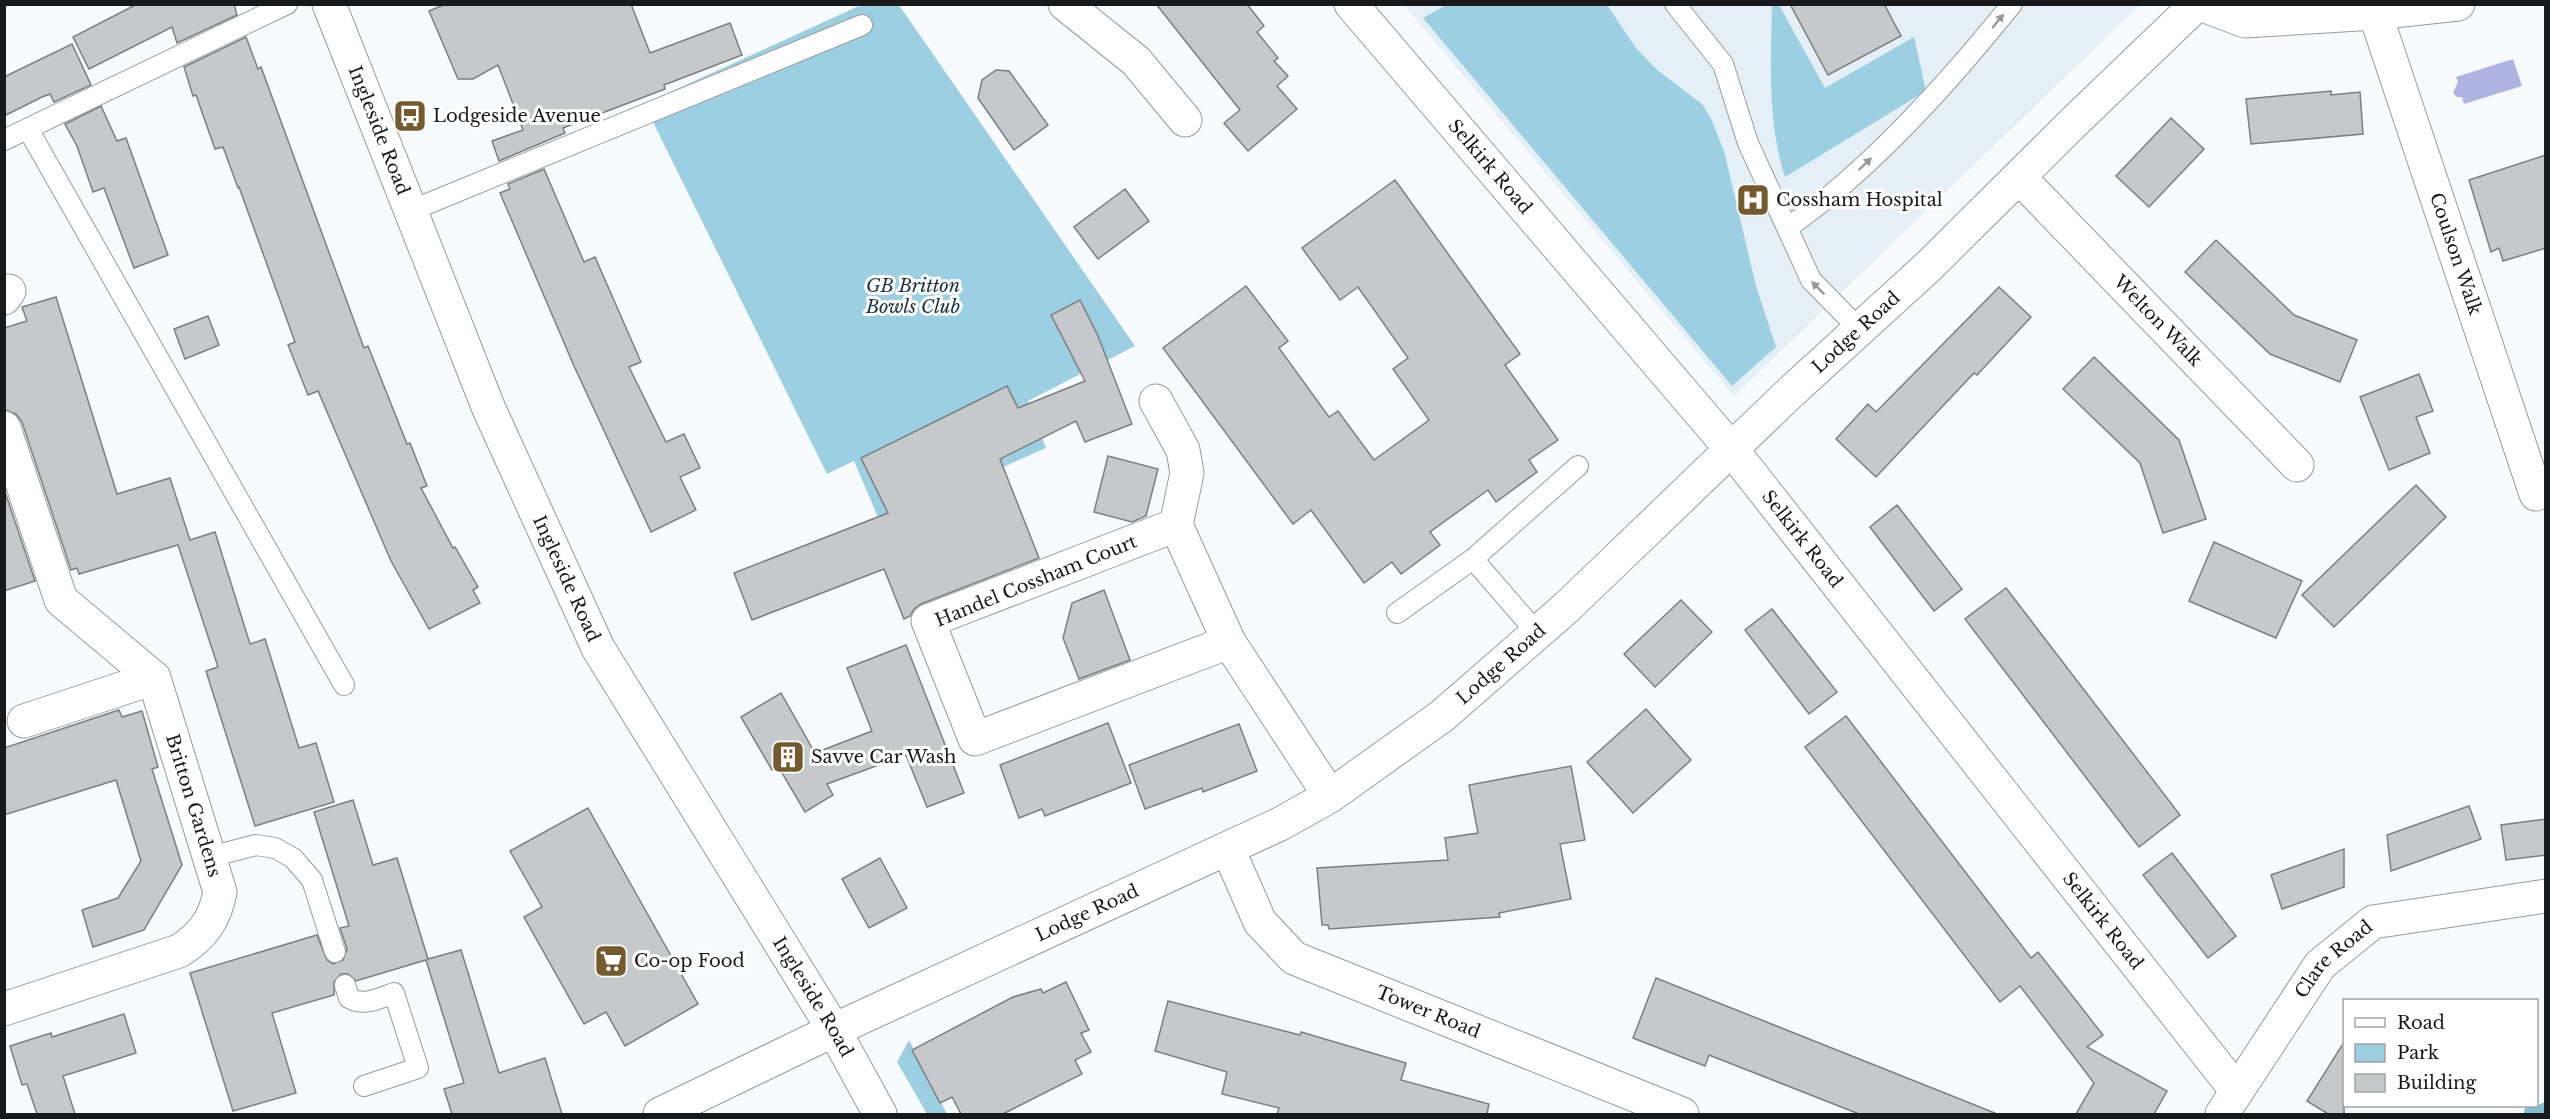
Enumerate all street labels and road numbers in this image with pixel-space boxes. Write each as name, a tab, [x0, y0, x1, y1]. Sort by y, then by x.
street label: Ingleside Road	[344, 63, 414, 198]
street label: Selkirk Road	[1443, 115, 1537, 219]
street label: Coulson Walk	[2425, 190, 2486, 318]
street label: Welton Walk	[2108, 270, 2207, 371]
street label: Lodge Road	[1808, 287, 1905, 378]
street label: Selkirk Road	[1757, 486, 1847, 592]
street label: Ingleside Road	[528, 512, 605, 646]
street label: Handel Cossham Court	[932, 530, 1140, 632]
street label: Lodge Road	[1452, 620, 1550, 709]
street label: Britton Gardens	[161, 731, 226, 880]
street label: Selkirk Road	[2058, 868, 2148, 974]
street label: Lodge Road	[1032, 880, 1142, 946]
street label: Clare Road	[2290, 916, 2377, 1002]
street label: Ingleside Road	[768, 933, 858, 1061]
street label: Tower Road	[1373, 981, 1484, 1043]

